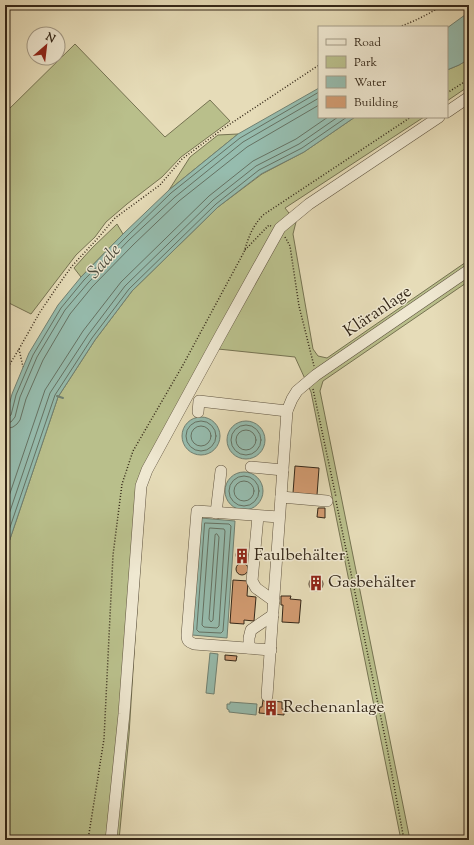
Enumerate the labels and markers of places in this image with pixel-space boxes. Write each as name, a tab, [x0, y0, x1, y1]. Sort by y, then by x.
place label: Faulbehälter	[254, 544, 346, 568]
building icon: Faulbehälter	[233, 547, 251, 565]
place label: Gasbehälter	[328, 571, 417, 595]
building icon: Gasbehälter	[307, 574, 325, 592]
place label: Rechenanlage	[283, 696, 384, 720]
building icon: Rechenanlage	[262, 699, 280, 717]

